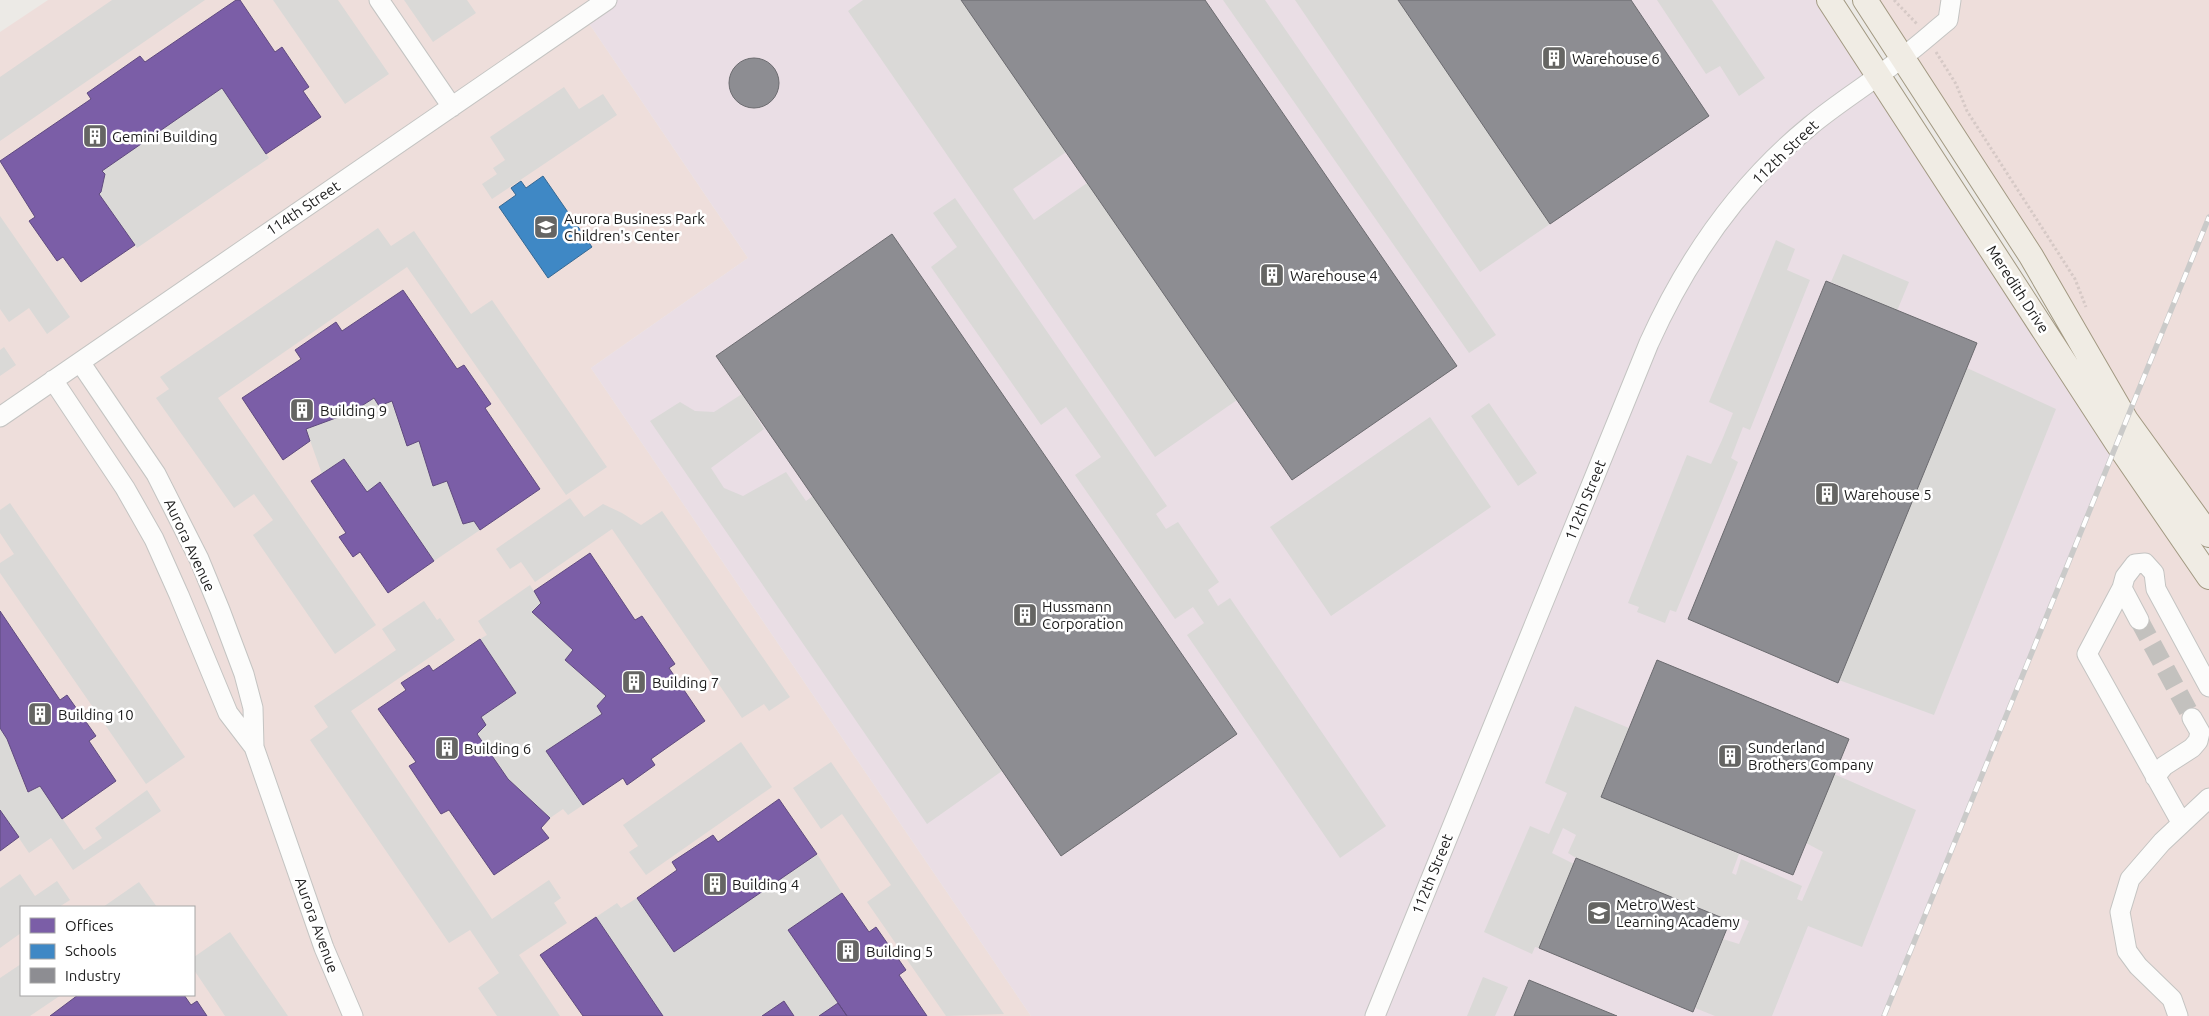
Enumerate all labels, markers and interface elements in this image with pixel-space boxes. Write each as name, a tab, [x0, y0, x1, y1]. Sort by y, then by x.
building icon: Warehouse 6	[1541, 45, 1567, 71]
place label: Warehouse 6	[1572, 50, 1660, 67]
street label: 112th Street	[1748, 116, 1822, 188]
building icon: Gemini Building	[82, 123, 108, 149]
place label: Gemini Building	[112, 128, 218, 145]
street label: 114th Street	[263, 177, 343, 239]
place label: Aurora Business Park Children's Center	[564, 210, 705, 244]
school or university icon: Aurora Business Park Children's Center	[533, 214, 559, 240]
street label: Meredith Drive	[1983, 242, 2053, 336]
building icon: Warehouse 4	[1259, 262, 1285, 288]
place label: Warehouse 4	[1290, 267, 1378, 284]
building icon: Building 9	[289, 397, 315, 423]
place label: Building 9	[320, 402, 387, 419]
street label: 112th Street	[1561, 457, 1609, 543]
building icon: Warehouse 5	[1814, 481, 1840, 507]
place label: Warehouse 5	[1844, 486, 1932, 503]
street label: Aurora Avenue	[161, 496, 219, 594]
place label: Hussmann Corporation	[1042, 598, 1123, 632]
building icon: Hussmann Corporation	[1012, 602, 1038, 628]
building icon: Building 7	[621, 669, 647, 695]
place label: Building 7	[652, 674, 719, 691]
building icon: Building 10	[27, 701, 53, 727]
place label: Building 10	[58, 706, 134, 723]
building icon: Building 6	[434, 735, 460, 761]
place label: Sunderland Brothers Company	[1748, 739, 1873, 773]
place label: Building 6	[464, 740, 531, 757]
building icon: Sunderland Brothers Company	[1717, 743, 1743, 769]
street label: 112th Street	[1408, 831, 1456, 917]
building icon: Building 4	[702, 871, 728, 897]
street label: Aurora Avenue	[292, 875, 342, 975]
place label: Building 4	[732, 876, 799, 893]
place label: Metro West Learning Academy	[1616, 896, 1740, 930]
school or university icon: Metro West Learning Academy	[1586, 900, 1612, 926]
legend	[20, 906, 195, 996]
text: Offices	[65, 917, 113, 934]
building icon: Building 5	[835, 938, 861, 964]
text: Schools	[65, 942, 116, 959]
place label: Building 5	[866, 943, 933, 960]
text: Industry	[65, 967, 120, 984]

